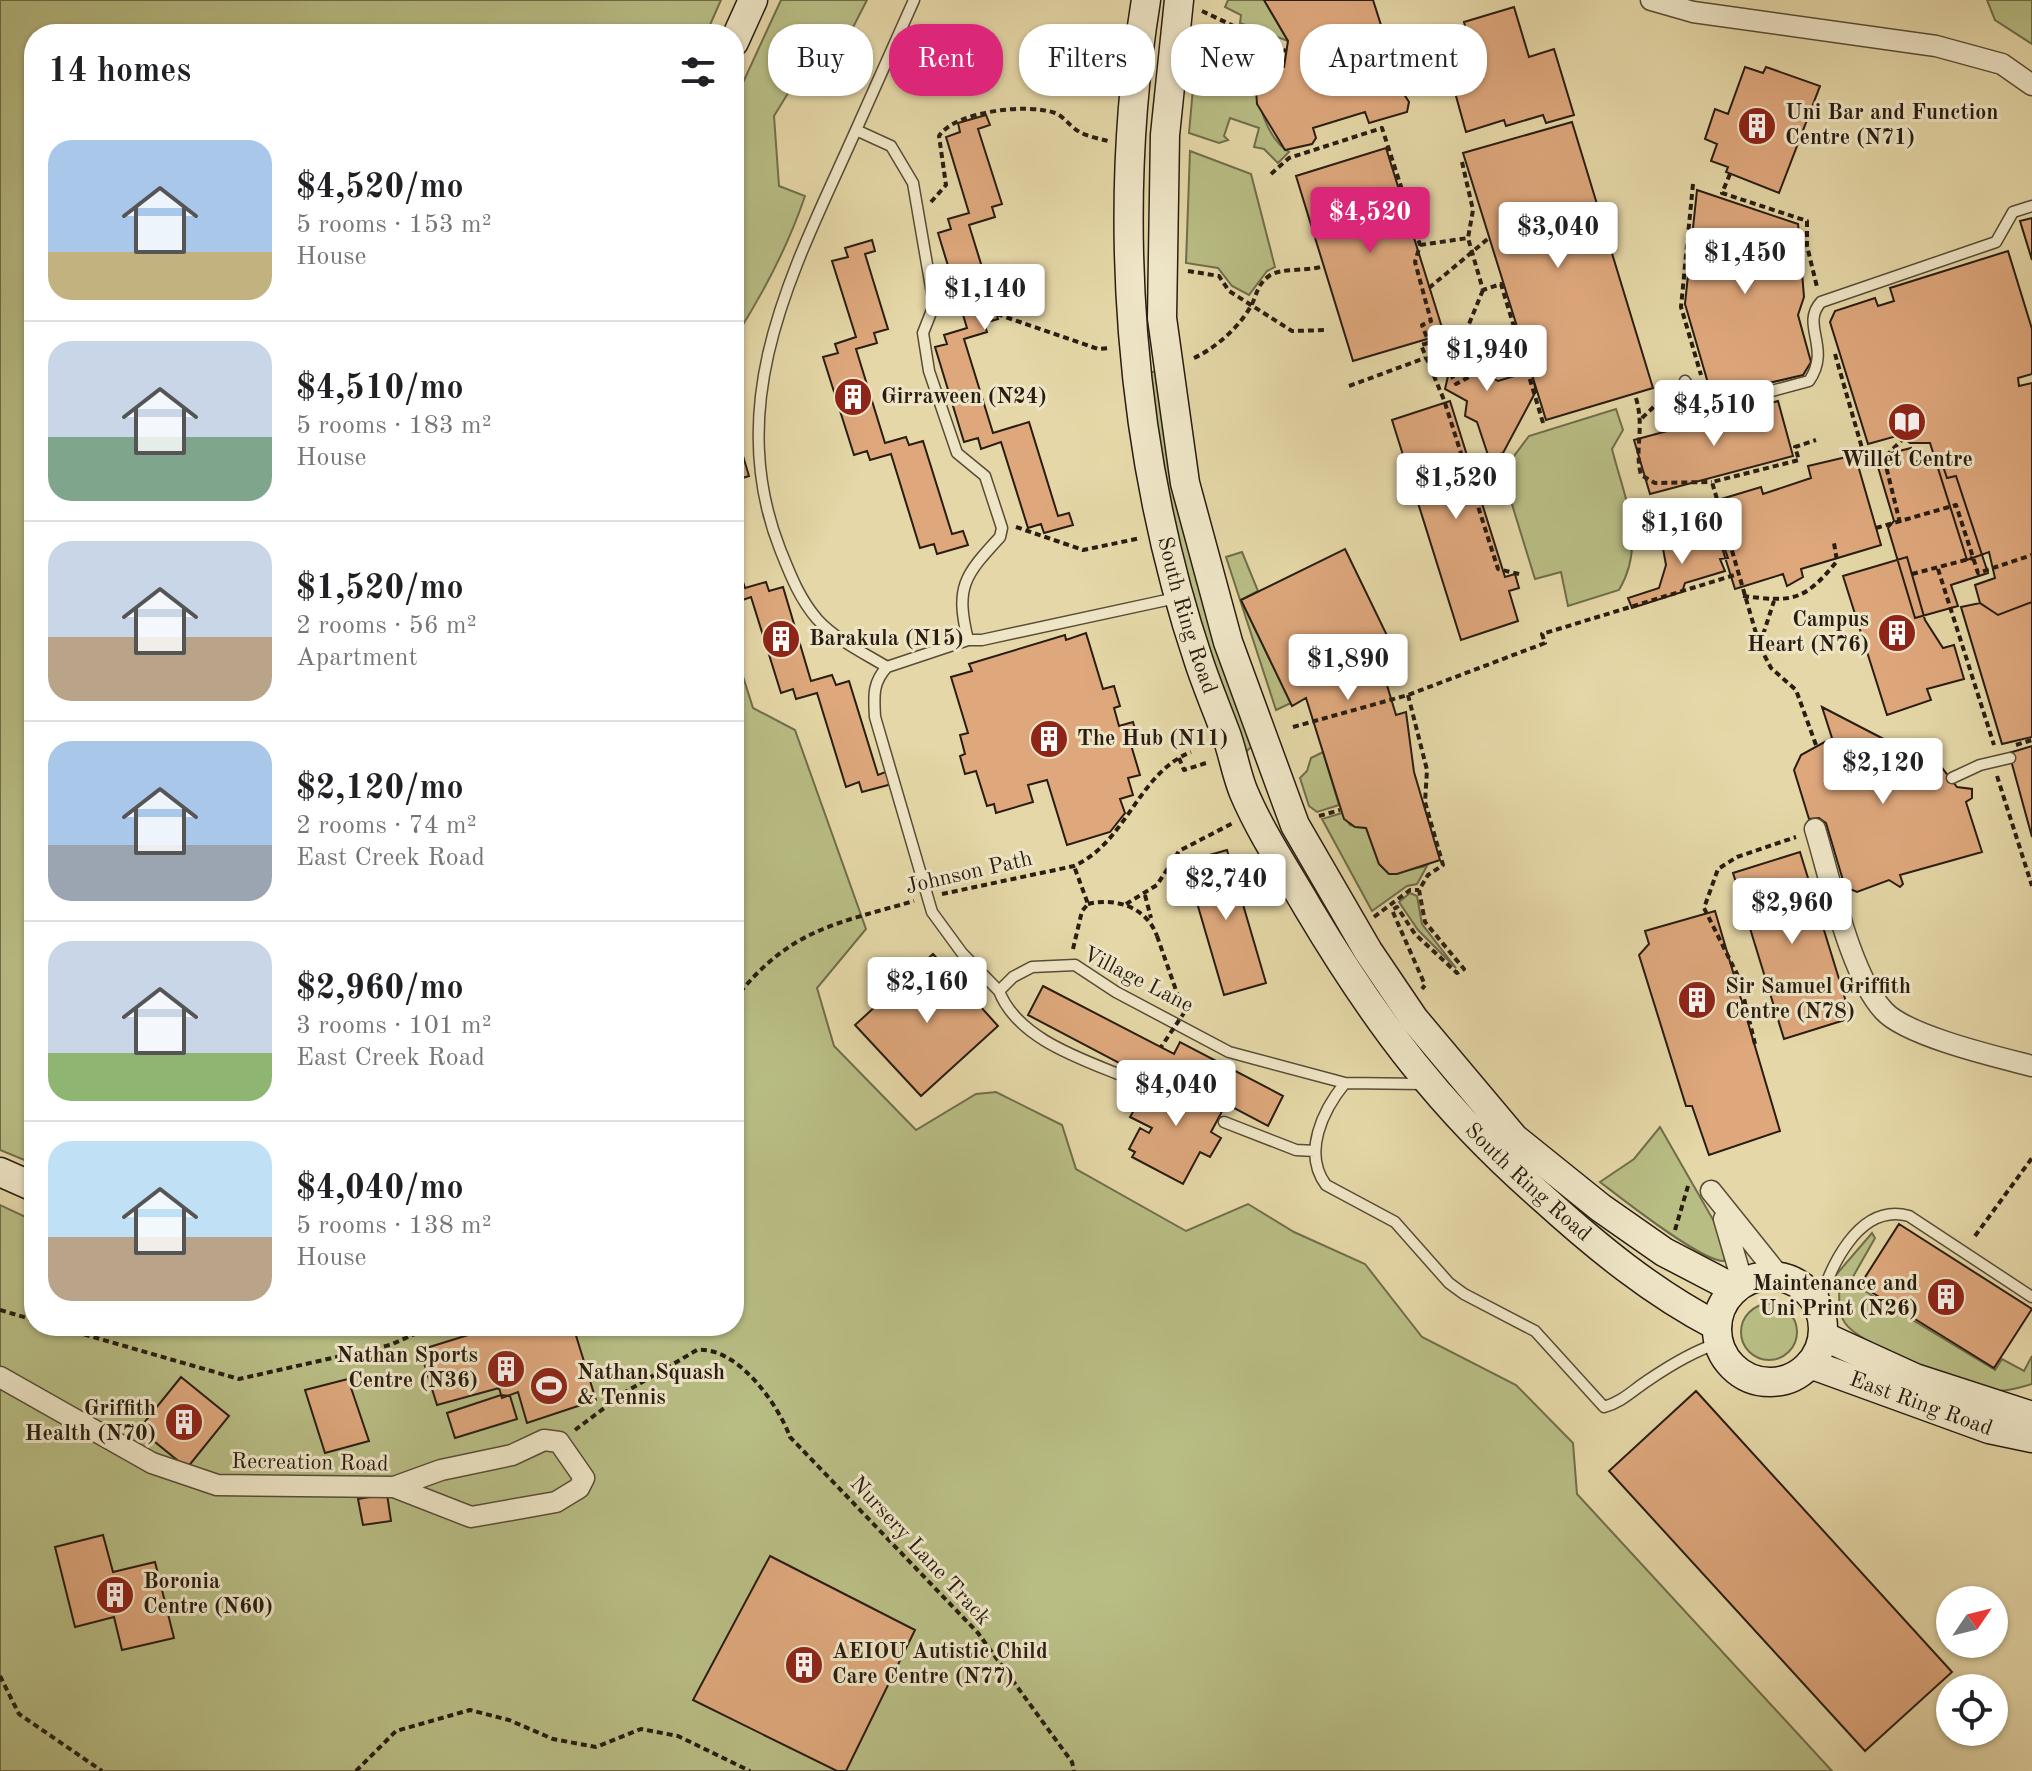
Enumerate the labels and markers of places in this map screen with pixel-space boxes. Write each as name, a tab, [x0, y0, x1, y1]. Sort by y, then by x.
place label: Uni Bar and Function Centre (N71)	[1785, 102, 1999, 149]
building icon: Uni Bar and Function Centre (N71)	[1736, 105, 1778, 147]
pin: $4,520	[1305, 187, 1435, 255]
pin: $3,040	[1493, 202, 1623, 270]
pin: $1,450	[1680, 228, 1810, 296]
pin: $1,140	[920, 264, 1050, 332]
pin: $1,940	[1422, 325, 1552, 393]
building icon: Girraween (N24)	[832, 376, 874, 418]
pin: $4,510	[1649, 380, 1779, 448]
place label: Girraween (N24)	[881, 386, 1047, 408]
library icon: Willet Centre	[1886, 401, 1928, 443]
place label: Willet Centre	[1841, 449, 1973, 471]
pin: $1,520	[1391, 453, 1521, 521]
pin: $1,160	[1617, 498, 1747, 566]
place label: Campus Heart (N76)	[1747, 609, 1869, 656]
building icon: Campus Heart (N76)	[1876, 612, 1918, 654]
building icon: Barakula (N15)	[760, 618, 802, 660]
place label: Barakula (N15)	[809, 628, 964, 650]
pin: $1,890	[1283, 634, 1413, 702]
building icon: The Hub (N11)	[1028, 718, 1070, 760]
place label: The Hub (N11)	[1077, 728, 1228, 750]
pin: $2,120	[1818, 738, 1948, 806]
pin: $2,740	[1161, 854, 1291, 922]
pin: $2,960	[1727, 878, 1857, 946]
pin: $2,160	[862, 957, 992, 1025]
place label: Sir Samuel Griffith Centre (N78)	[1725, 976, 1911, 1023]
building icon: Sir Samuel Griffith Centre (N78)	[1676, 979, 1718, 1021]
pin: $4,040	[1111, 1060, 1241, 1128]
place label: Maintenance and Uni Print (N26)	[1752, 1273, 1918, 1320]
building icon: Maintenance and Uni Print (N26)	[1925, 1276, 1967, 1318]
place label: Nathan Sports Centre (N36)	[336, 1345, 478, 1392]
building icon: Nathan Sports Centre (N36)	[485, 1348, 527, 1390]
place label: Nathan Squash & Tennis	[577, 1362, 725, 1409]
sports icon: Nathan Squash & Tennis	[528, 1365, 570, 1407]
place label: Griffith Health (N70)	[24, 1398, 156, 1445]
building icon: Griffith Health (N70)	[163, 1401, 205, 1443]
place label: Boronia Centre (N60)	[143, 1571, 273, 1618]
building icon: Boronia Centre (N60)	[94, 1574, 136, 1616]
place label: AEIOU Autistic Child Care Centre (N77)	[832, 1641, 1048, 1688]
building icon: AEIOU Autistic Child Care Centre (N77)	[783, 1644, 825, 1686]

